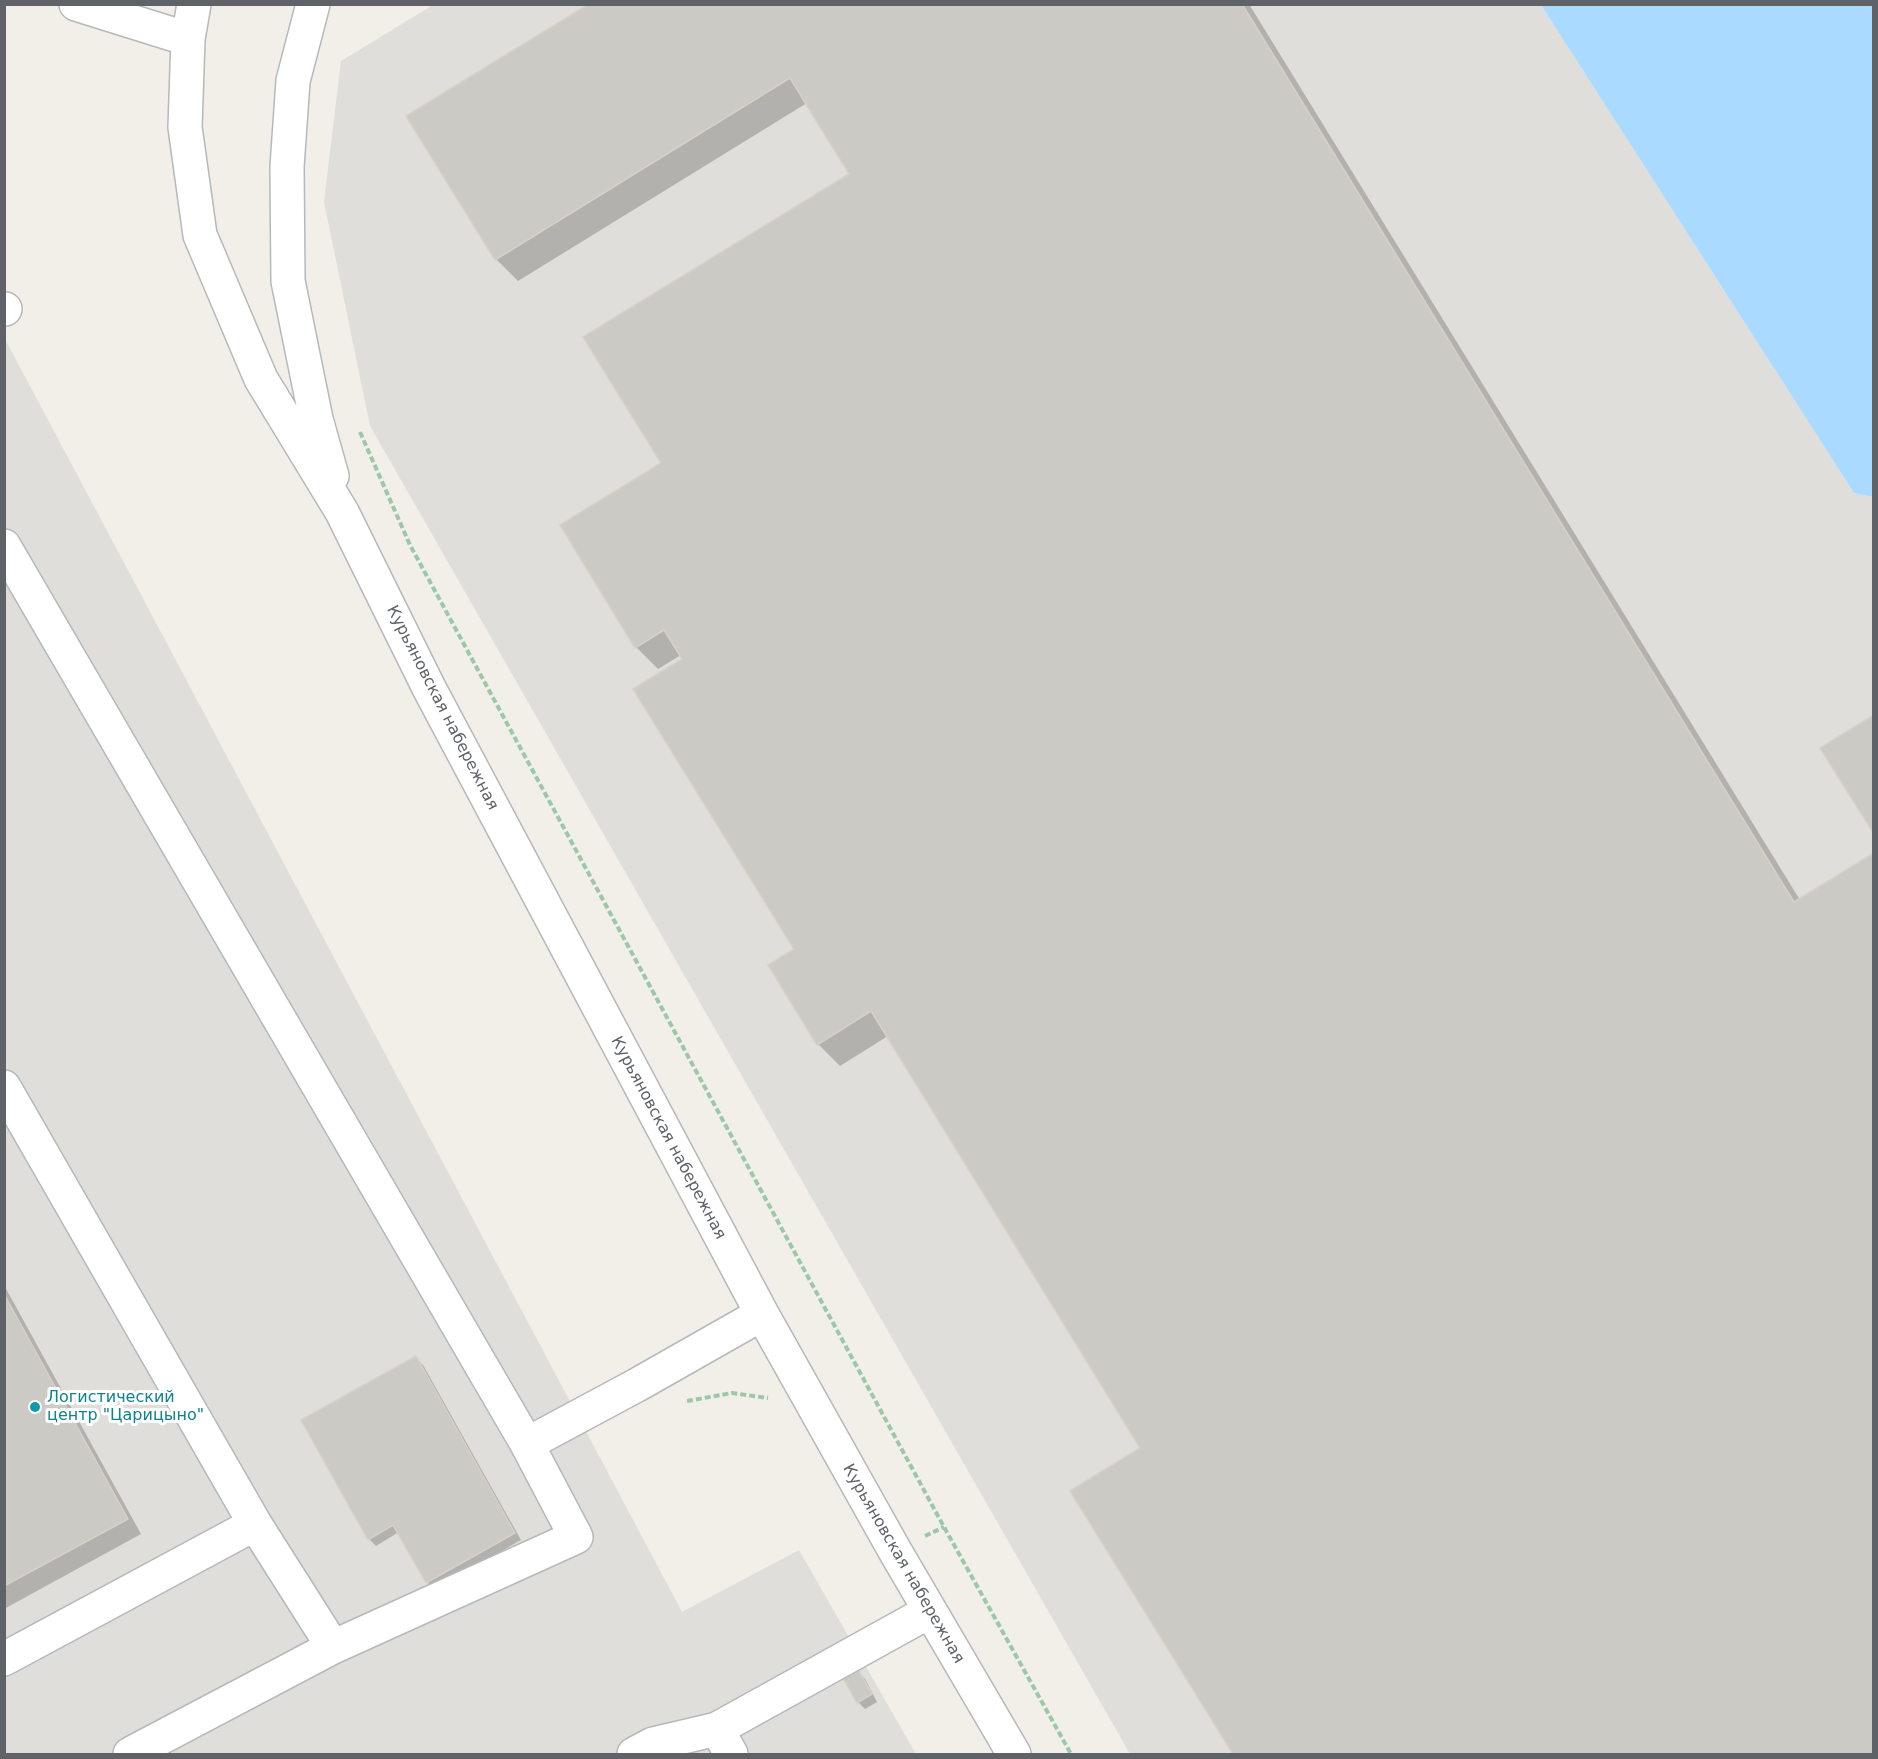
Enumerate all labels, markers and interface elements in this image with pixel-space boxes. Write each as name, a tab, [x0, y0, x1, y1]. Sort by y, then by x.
street label: Курьяновская набережная	[382, 603, 502, 813]
street label: Курьяновская набережная	[606, 1033, 730, 1243]
place label: Логистический центр "Царицыно"	[47, 1388, 204, 1426]
marker: Логистический центр "Царицыно"	[28, 1400, 42, 1414]
street label: Курьяновская набережная	[838, 1461, 968, 1667]

